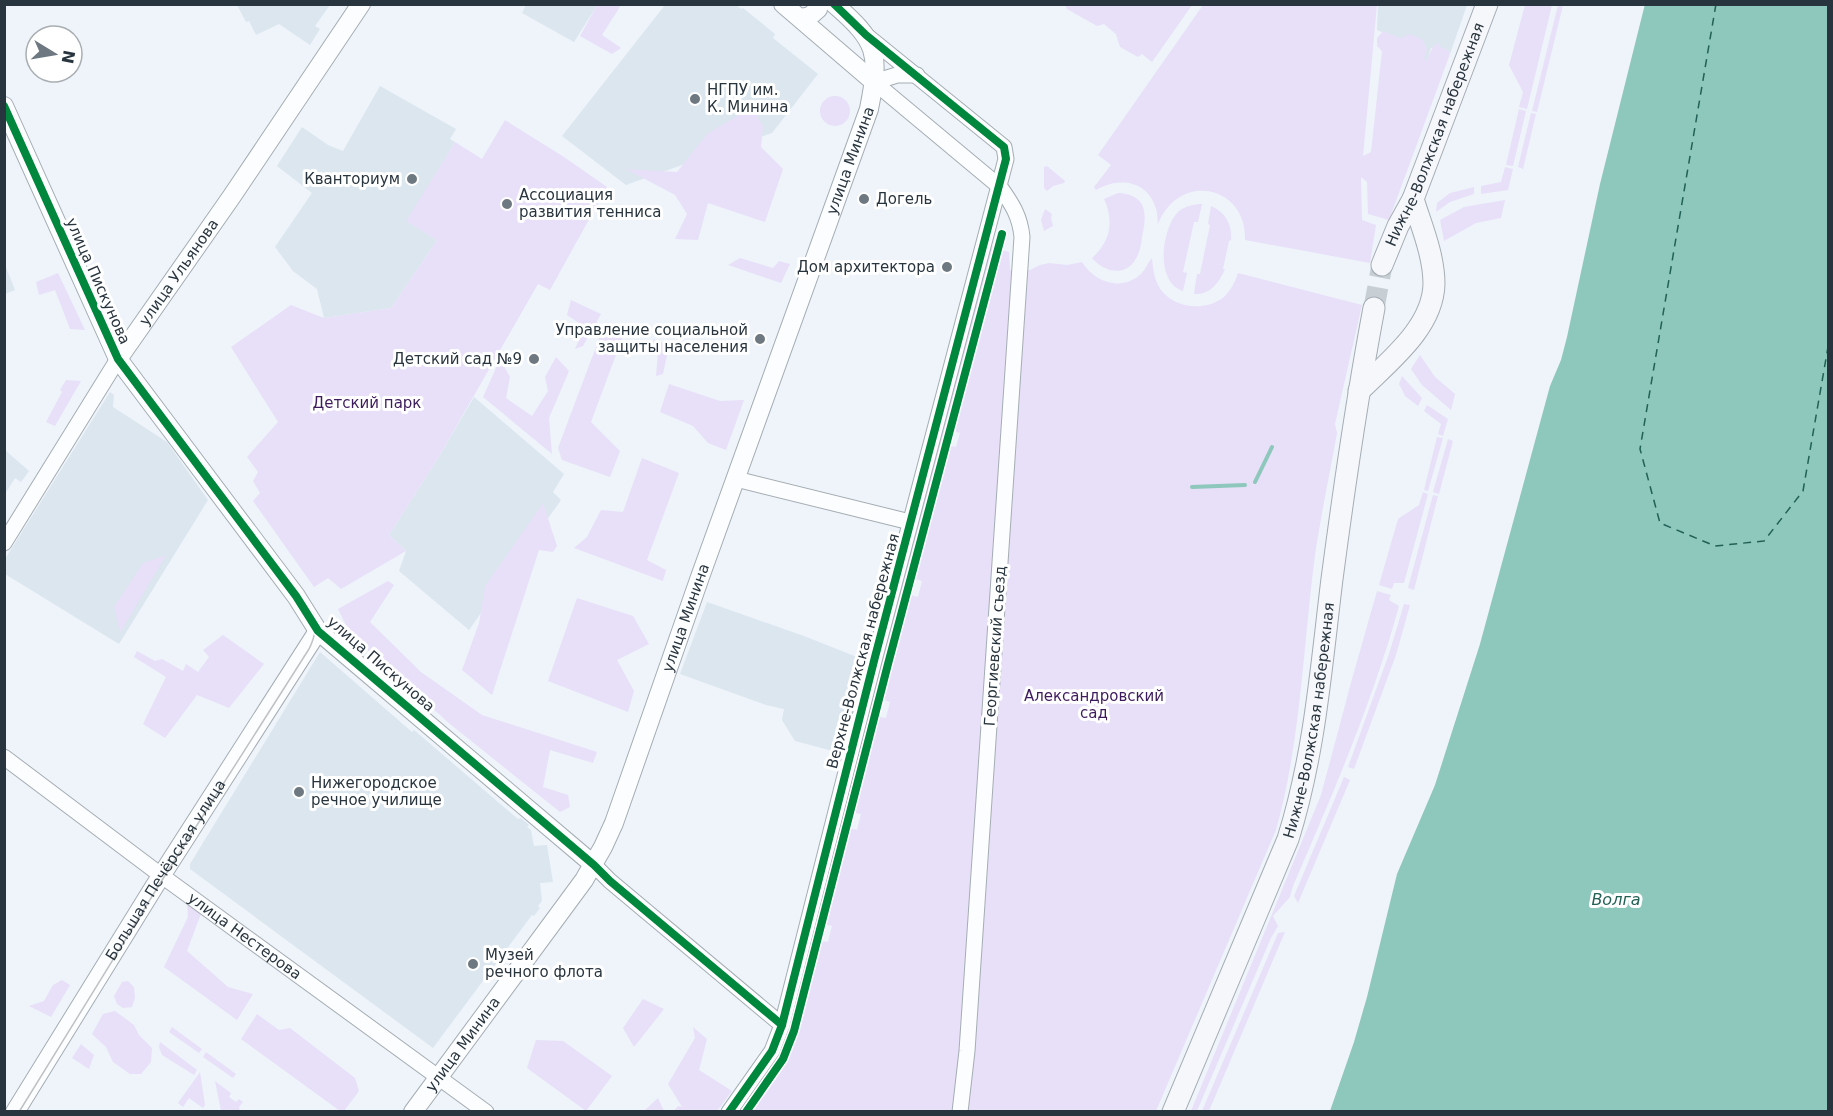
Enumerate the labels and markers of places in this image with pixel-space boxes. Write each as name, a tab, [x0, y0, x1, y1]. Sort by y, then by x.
place label: НГПУ им. К. Минина	[707, 81, 788, 116]
marker: НГПУ им. К. Минина	[688, 92, 702, 106]
place label: Кванториум	[304, 170, 400, 188]
marker: Кванториум	[405, 172, 419, 186]
place label: Ассоциация развития тенниса	[519, 186, 661, 221]
place label: Догель	[876, 190, 932, 208]
marker: Догель	[857, 192, 871, 206]
marker: Ассоциация развития тенниса	[500, 197, 514, 211]
place label: Дом архитектора	[797, 258, 935, 276]
marker: Дом архитектора	[940, 260, 954, 274]
place label: Управление социальной защиты населения	[555, 321, 748, 356]
marker: Управление социальной защиты населения	[753, 332, 767, 346]
place label: Детский сад №9	[393, 350, 522, 368]
marker: Детский сад №9	[527, 352, 541, 366]
place label: Нижегородское речное училище	[311, 774, 442, 809]
marker: Нижегородское речное училище	[292, 785, 306, 799]
place label: Музей речного флота	[485, 946, 603, 981]
marker: Музей речного флота	[466, 957, 480, 971]

